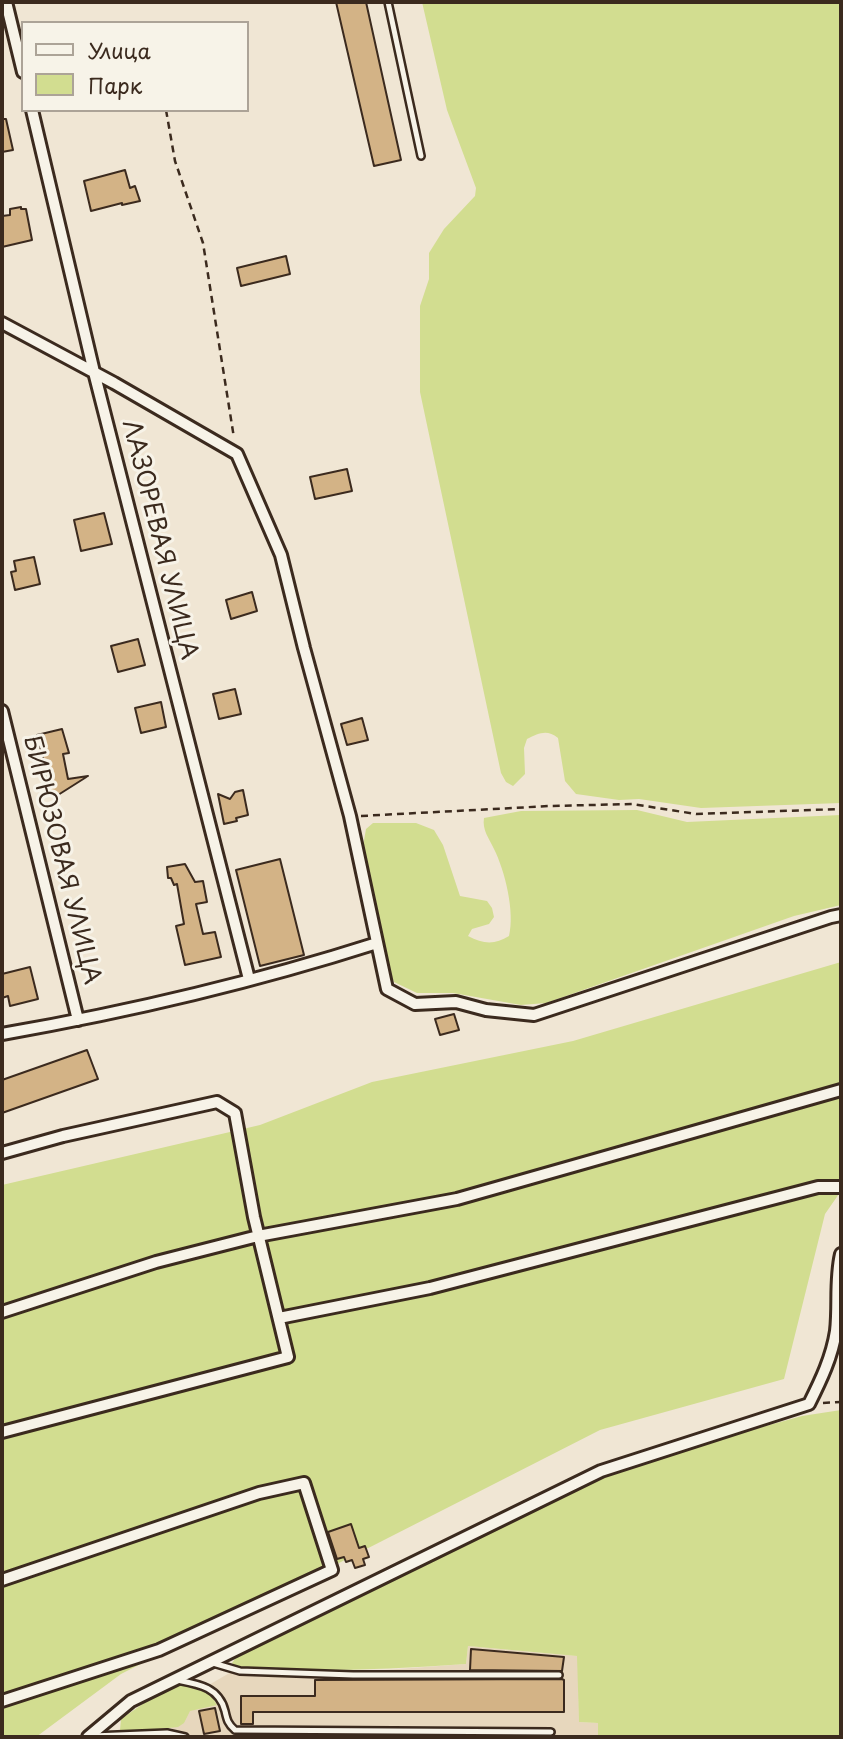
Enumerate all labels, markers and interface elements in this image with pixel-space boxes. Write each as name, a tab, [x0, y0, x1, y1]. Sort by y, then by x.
legend	[21, 21, 248, 112]
text: Улица	[88, 34, 151, 66]
text: Парк	[88, 69, 142, 101]
street label: ЛАЗОРЕВАЯ УЛИЦА	[115, 417, 203, 663]
street label: БИРЮЗОВАЯ УЛИЦА	[16, 732, 106, 988]

